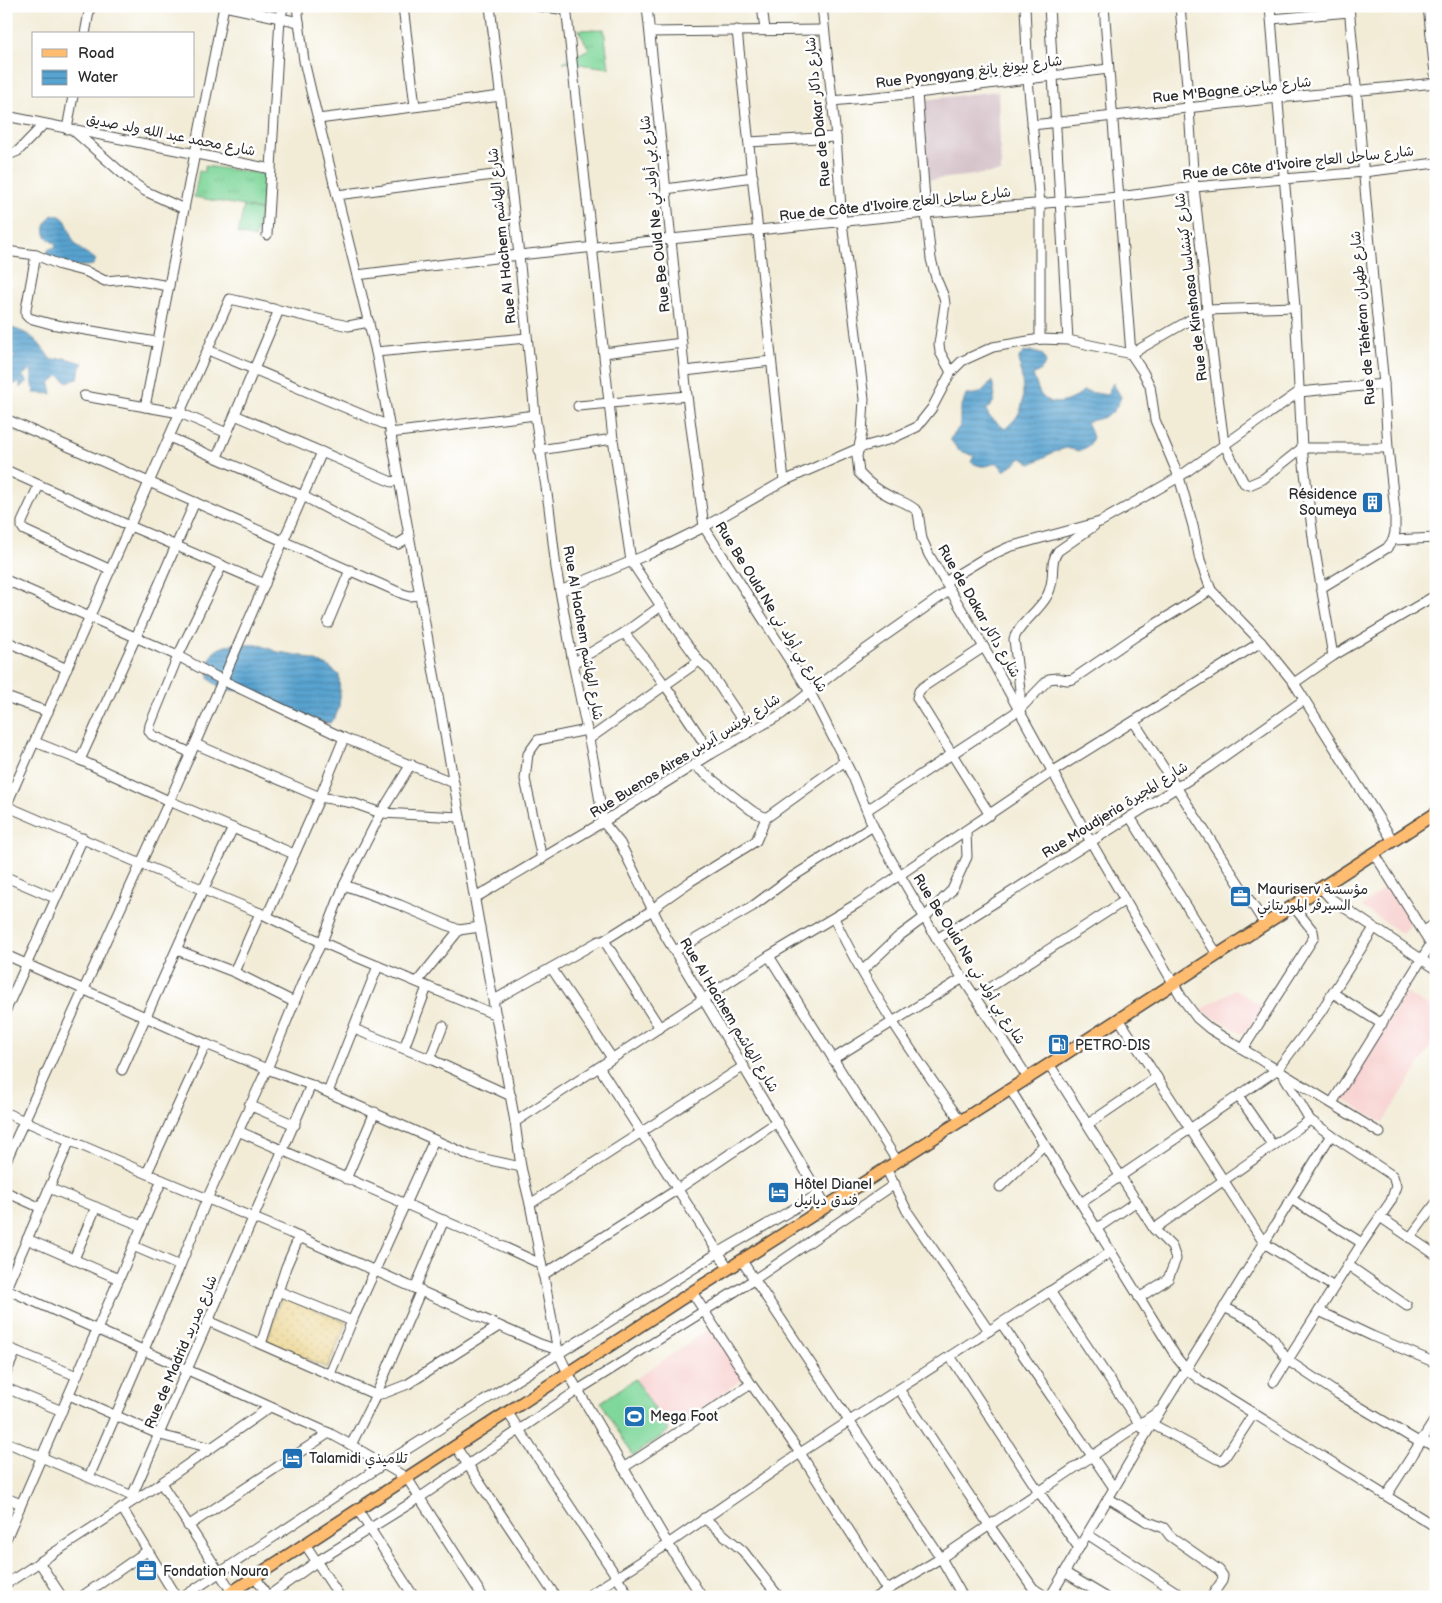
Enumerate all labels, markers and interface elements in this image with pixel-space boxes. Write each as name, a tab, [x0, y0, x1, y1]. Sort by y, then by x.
legend	[32, 32, 195, 98]
street label: Rue de Dakar شارع داكار	[802, 36, 835, 188]
text: Road	[78, 44, 114, 63]
street label: Rue Pyongyang شارع بيونغ يانغ	[875, 52, 1064, 94]
text: Water	[78, 68, 118, 87]
street label: Rue M'Bagne شارع مباجن	[1152, 73, 1312, 108]
street label: شارع محمد عبد الله ولد صديق	[85, 110, 257, 161]
street label: Rue Be Ould Ne شارع بي أولد ني	[636, 114, 678, 313]
street label: Rue de Côte d'Ivoire شارع ساحل العاج	[1181, 142, 1415, 185]
street label: Rue Al Hachem شارع الهاشم	[484, 147, 522, 325]
street label: Rue de Côte d'Ivoire شارع ساحل العاج	[778, 183, 1012, 226]
street label: Rue de Kinshasa شارع كينشاسا	[1171, 192, 1212, 382]
street label: Rue de Téhéran شارع طهران	[1347, 230, 1380, 406]
place label: Résidence Soumeya	[1288, 486, 1357, 519]
building icon: Résidence Soumeya	[1361, 490, 1385, 514]
street label: Rue Be Ould Ne شارع بي أولد ني	[708, 519, 831, 698]
street label: Rue de Dakar شارع داكار	[933, 541, 1024, 681]
street label: Rue Al Hachem شارع الهاشم	[557, 544, 607, 722]
street label: Rue Buenos Aires شارع بوينس آيرس	[587, 690, 784, 823]
street label: Rue Moudjeria شارع المجيرة	[1039, 758, 1192, 863]
street label: Rue Be Ould Ne شارع بي أولد ني	[906, 871, 1029, 1050]
place label: Mauriserv مؤسسة السيرفر الموريتاني	[1257, 881, 1368, 918]
office icon: Mauriserv مؤسسة السيرفر الموريتاني	[1229, 885, 1253, 909]
street label: Rue Al Hachem شارع الهاشم	[674, 935, 782, 1096]
fuel station icon: PETRO-DIS	[1047, 1033, 1071, 1057]
place label: PETRO-DIS	[1075, 1037, 1150, 1054]
place label: Hôtel Dianel فندق ديانيل	[794, 1176, 872, 1209]
hotel icon: Hôtel Dianel فندق ديانيل	[766, 1180, 790, 1204]
street label: Rue de Madrid شارع مدريد	[141, 1273, 222, 1432]
sports icon: Mega Foot	[622, 1404, 646, 1428]
place label: Mega Foot	[650, 1408, 719, 1425]
hotel icon: Talamidi تلاميذي	[281, 1446, 305, 1470]
place label: Talamidi تلاميذي	[309, 1450, 408, 1469]
office icon: Fondation Noura	[135, 1559, 159, 1583]
place label: Fondation Noura	[163, 1563, 269, 1580]

